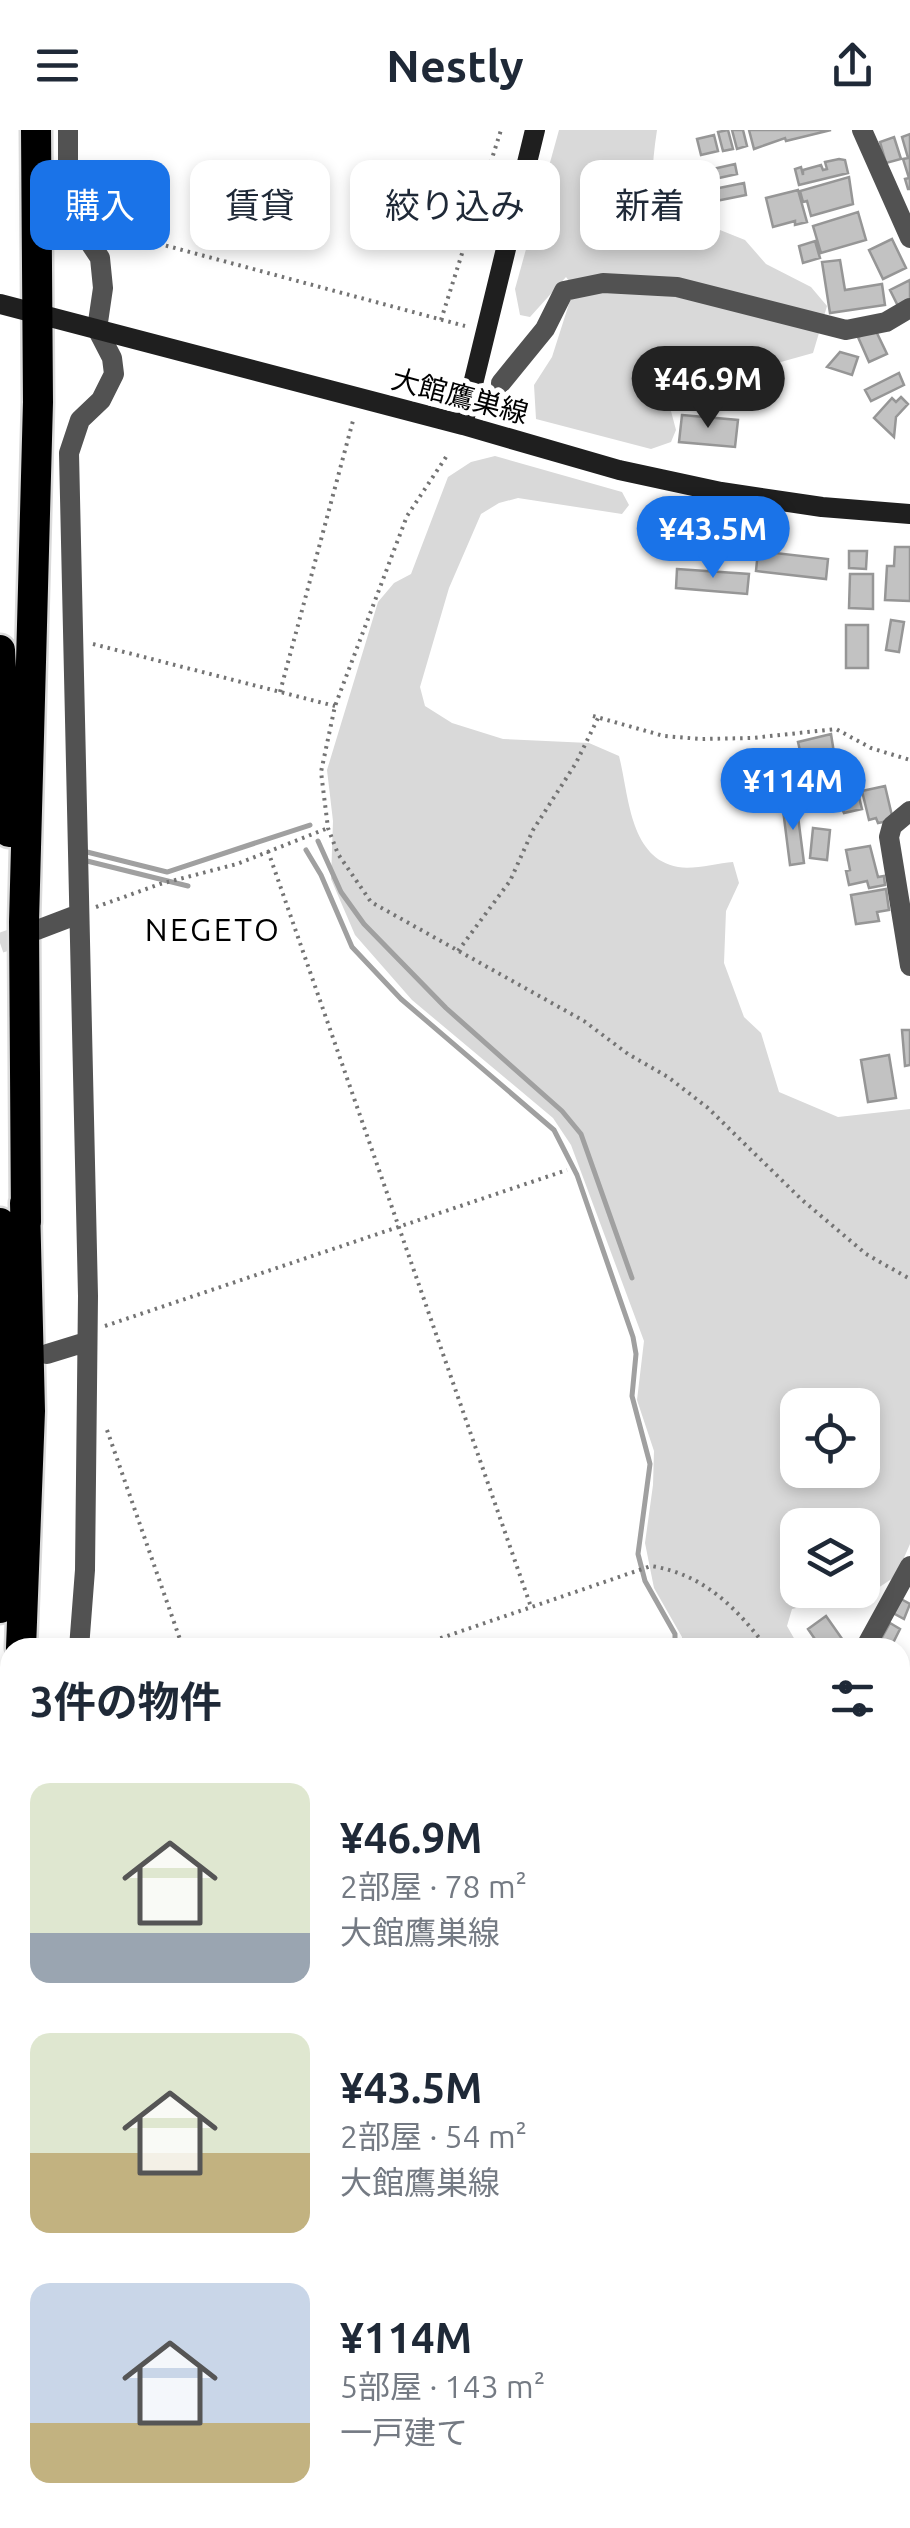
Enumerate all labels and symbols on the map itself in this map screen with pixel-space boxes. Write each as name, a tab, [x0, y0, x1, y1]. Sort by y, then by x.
pin: ¥46.9M	[627, 346, 789, 431]
street label: 大館鷹巣線	[388, 362, 532, 429]
pin: ¥43.5M	[632, 496, 794, 581]
pin: ¥114M	[723, 748, 863, 833]
district label: NEGETO	[145, 911, 281, 947]

